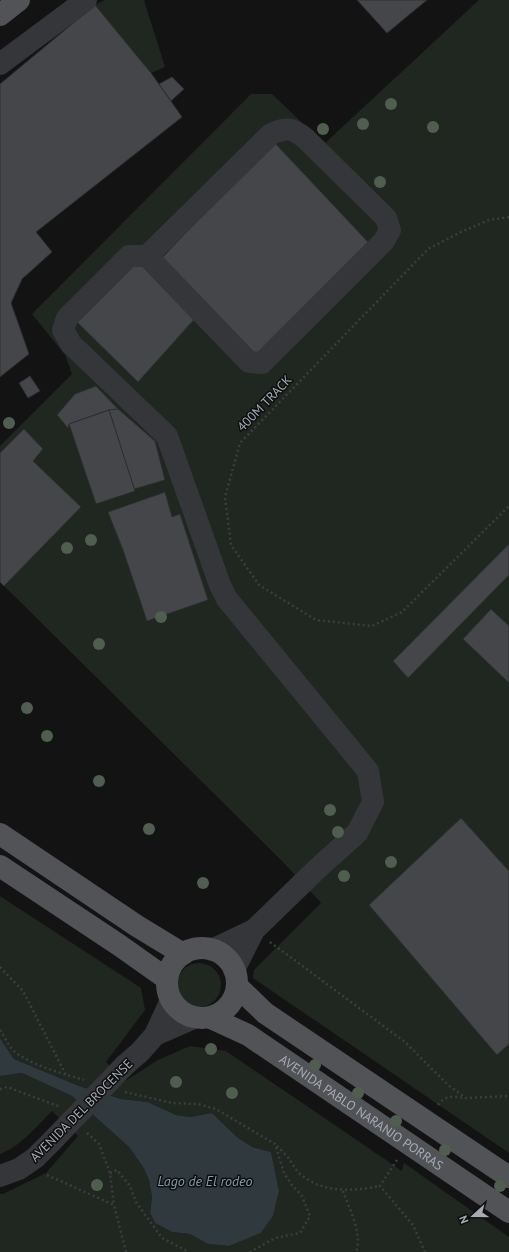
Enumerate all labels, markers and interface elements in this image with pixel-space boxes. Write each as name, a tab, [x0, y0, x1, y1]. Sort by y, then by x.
street label: 400M TRACK	[233, 372, 295, 435]
street label: AVENIDA PABLO NARANJO PORRAS	[276, 1051, 447, 1174]
street label: AVENIDA DEL BROCENSE	[26, 1055, 136, 1165]
water label: Lago de El rodeo	[157, 1172, 253, 1190]
north arrow	[453, 1196, 493, 1236]
text: N	[456, 1214, 471, 1225]

